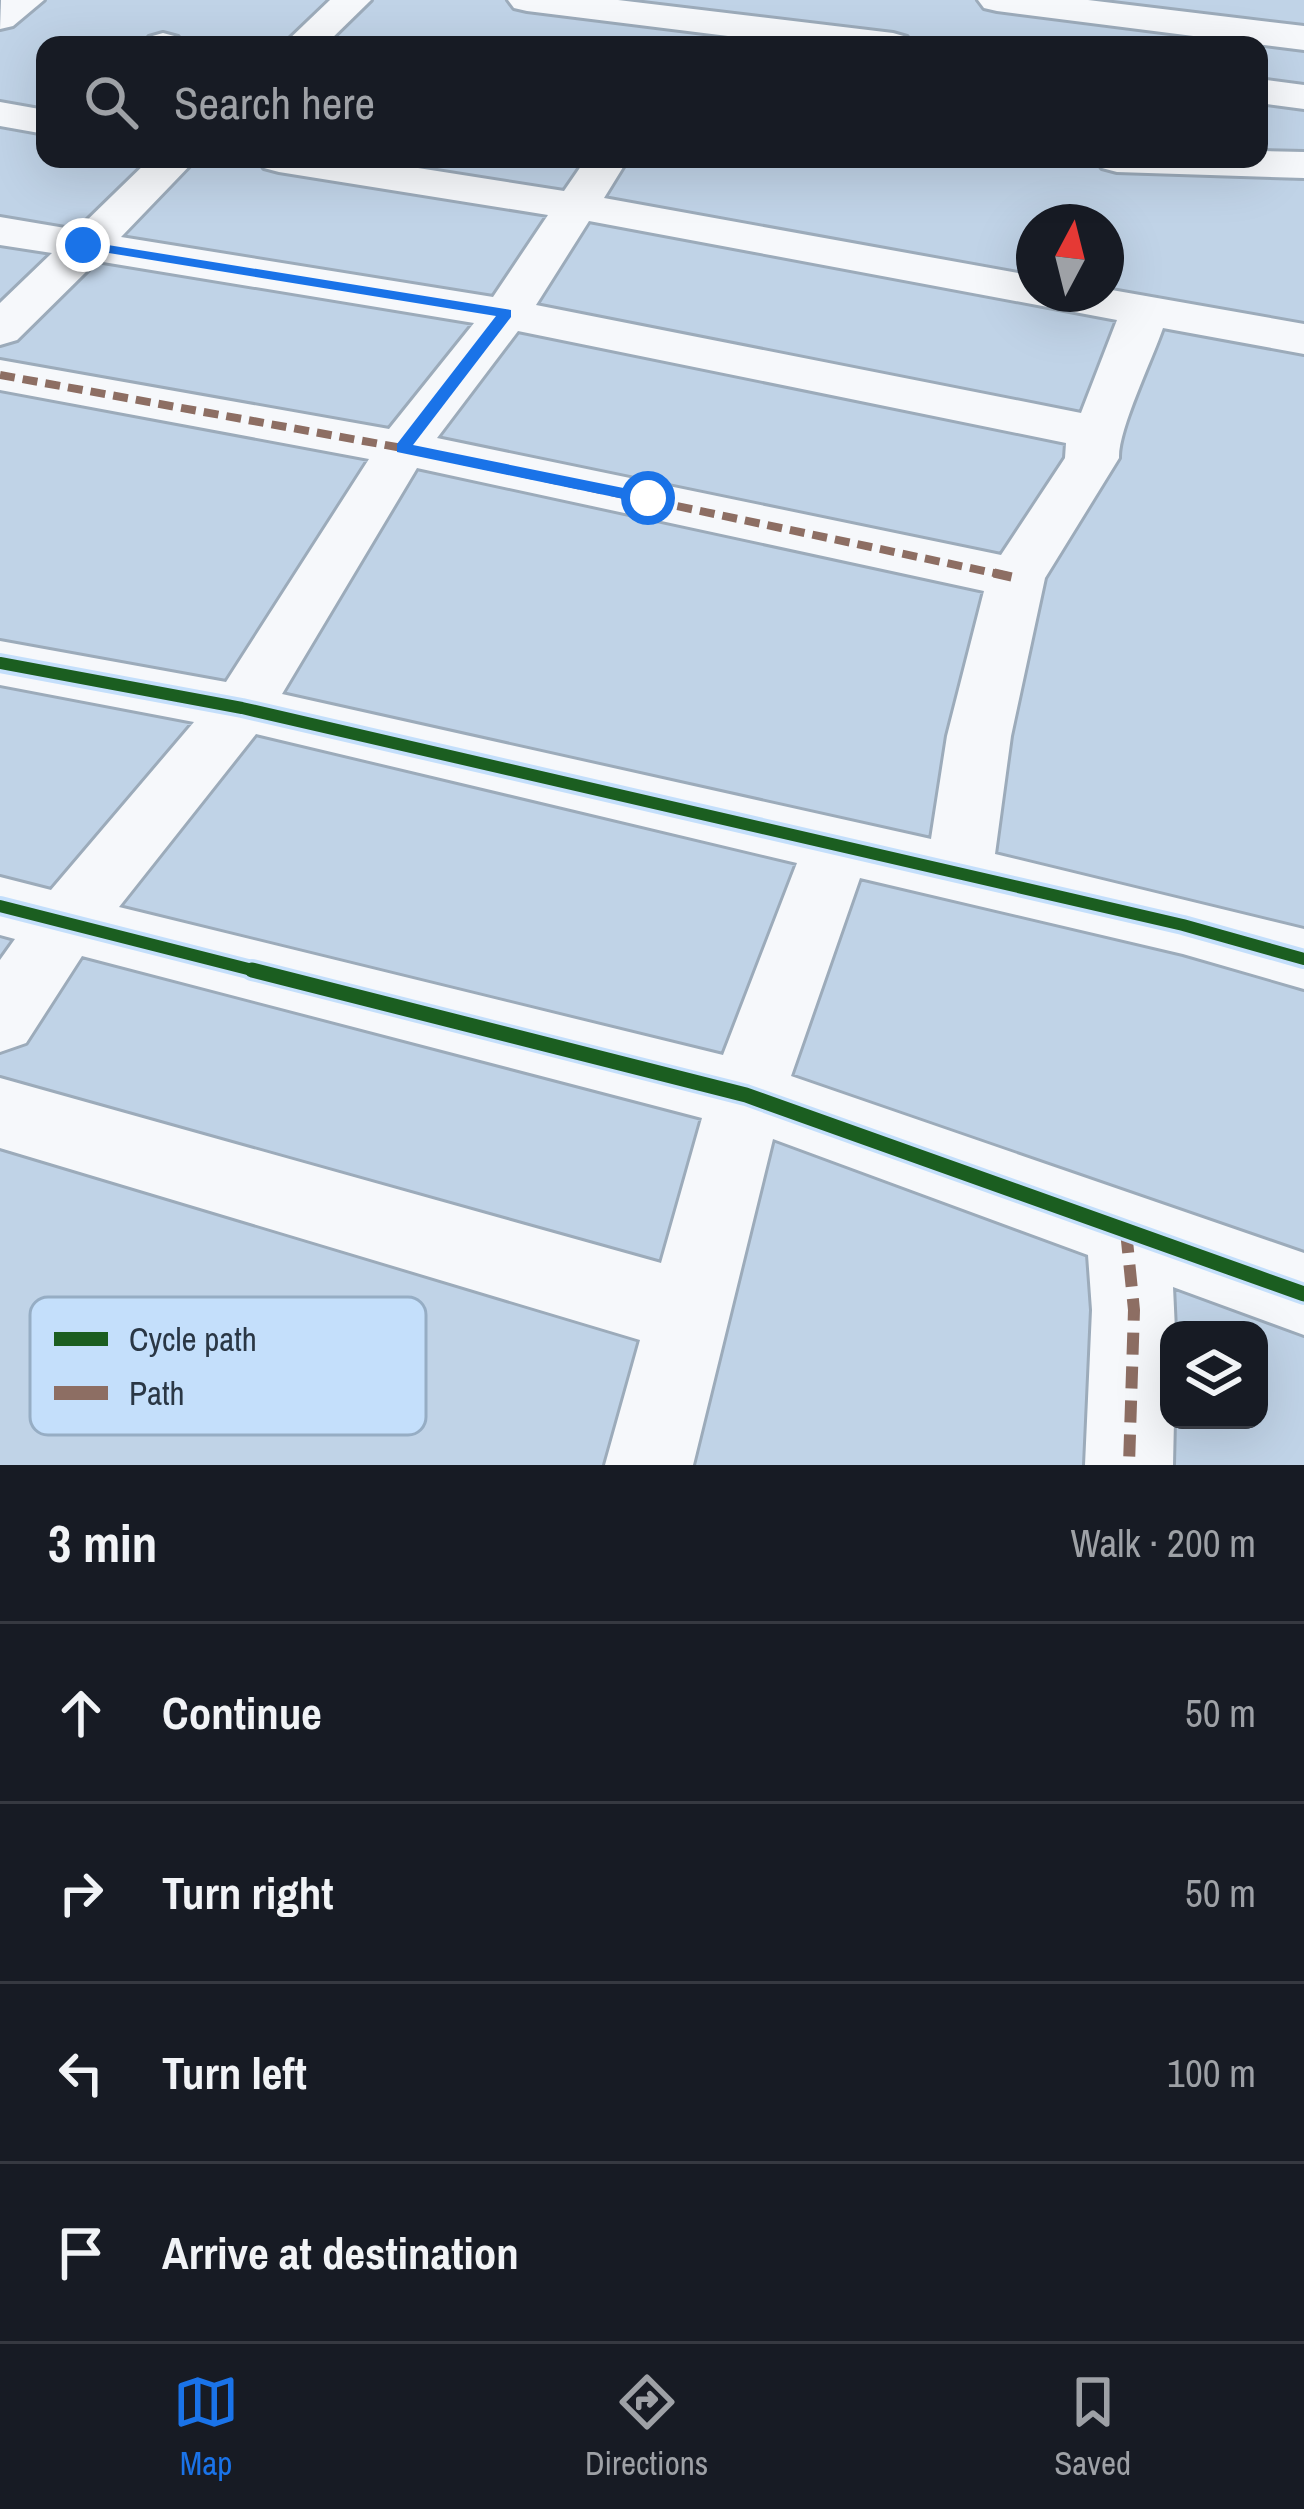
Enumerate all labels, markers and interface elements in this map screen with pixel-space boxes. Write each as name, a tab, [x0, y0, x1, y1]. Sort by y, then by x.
search box	[36, 36, 1268, 168]
icon: search	[78, 69, 144, 135]
text: Search here	[174, 72, 375, 133]
north arrow	[1016, 204, 1124, 312]
route end	[56, 218, 110, 272]
route start	[621, 471, 675, 525]
legend	[30, 1297, 426, 1435]
text: Cycle path	[129, 1317, 257, 1361]
map controls	[1160, 1321, 1268, 1429]
button: layers	[1160, 1321, 1268, 1429]
text: Path	[129, 1371, 185, 1415]
text: 3 min	[48, 1509, 157, 1578]
text: Walk · 200 m	[1071, 1517, 1256, 1569]
icon: ahead	[48, 1680, 114, 1746]
text: Continue	[162, 1682, 322, 1743]
text: 50 m	[1185, 1687, 1256, 1739]
icon: right	[48, 1860, 114, 1926]
text: Turn right	[162, 1862, 334, 1923]
text: 50 m	[1185, 1867, 1256, 1919]
icon: left	[48, 2040, 114, 2106]
text: Turn left	[162, 2042, 307, 2103]
text: 100 m	[1167, 2047, 1256, 2099]
icon: arrive	[48, 2220, 114, 2286]
text: Arrive at destination	[162, 2222, 519, 2283]
tab: Map	[173, 2369, 239, 2485]
tab: Directions	[585, 2369, 708, 2485]
tab: Saved	[1054, 2369, 1131, 2485]

